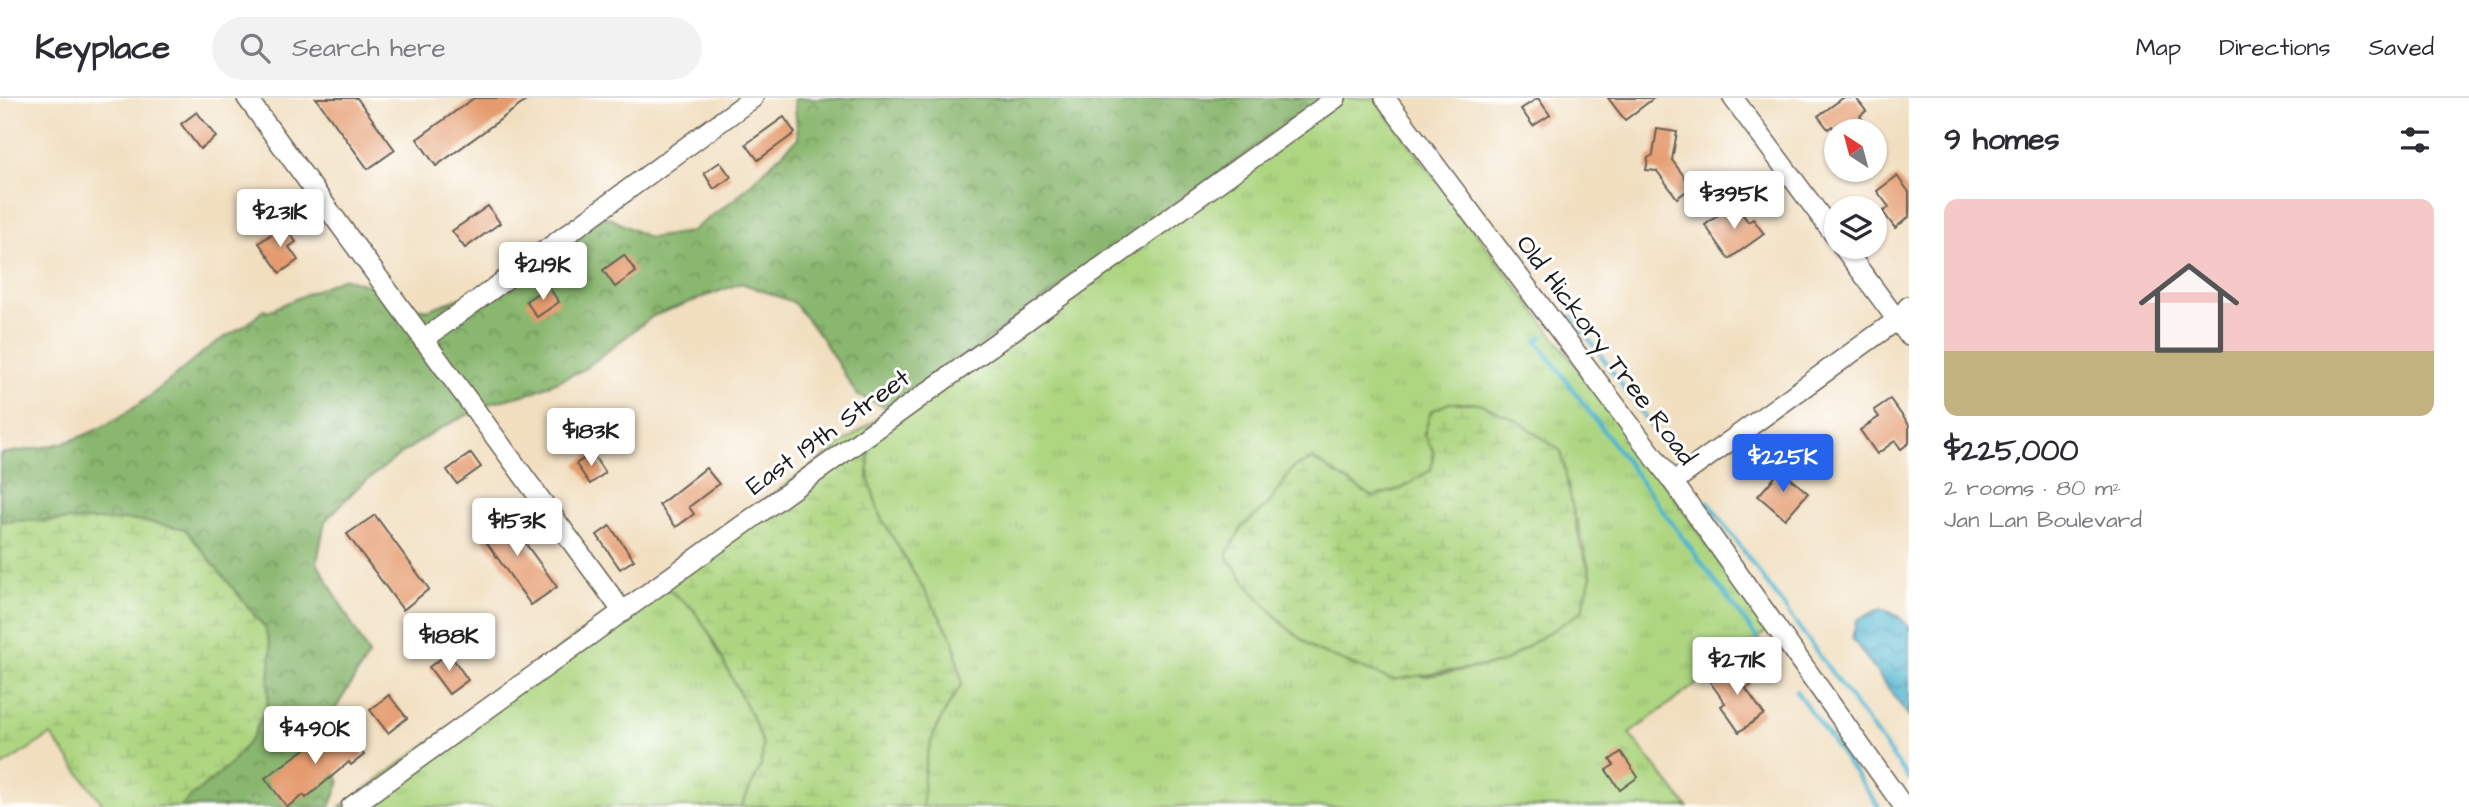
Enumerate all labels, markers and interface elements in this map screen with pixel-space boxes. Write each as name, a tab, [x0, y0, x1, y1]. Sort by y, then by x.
search box	[212, 17, 702, 80]
text: Keyplace	[35, 25, 170, 71]
icon: search	[236, 29, 274, 67]
text: Search here	[292, 30, 445, 66]
text: Map	[2136, 31, 2181, 65]
text: Directions	[2219, 31, 2331, 65]
text: Saved	[2369, 31, 2434, 65]
north arrow	[1824, 119, 1886, 182]
map controls	[1824, 119, 1887, 259]
text: 9 homes	[1944, 119, 2059, 161]
icon: filters	[2396, 121, 2434, 159]
pin: $395K	[1685, 172, 1783, 231]
text: $395K	[1700, 178, 1768, 210]
pin: $231K	[231, 190, 329, 249]
text: $231K	[253, 196, 307, 228]
button: layers	[1824, 196, 1887, 259]
street label: Old Hickory Tree Road	[1506, 227, 1705, 474]
pin: $219K	[494, 242, 592, 302]
icon: home	[2126, 245, 2252, 371]
text: $219K	[515, 249, 571, 281]
street label: East 19th Street	[739, 360, 918, 504]
pin: $183K	[542, 408, 640, 468]
text: $183K	[563, 415, 619, 447]
text: $225,000	[1944, 430, 2078, 472]
pin: $225K	[1734, 434, 1832, 494]
text: $225K	[1748, 441, 1818, 473]
text: 2 rooms · 80 m²	[1944, 472, 2121, 504]
pin: $153K	[468, 498, 566, 558]
text: Jan Lan Boulevard	[1944, 504, 2142, 536]
text: $153K	[488, 505, 546, 537]
pin: $188K	[400, 614, 498, 673]
text: $188K	[419, 620, 479, 652]
pin: $271K	[1688, 638, 1786, 697]
text: $271K	[1709, 644, 1765, 676]
pin: $490K	[266, 706, 364, 766]
text: $490K	[280, 713, 350, 745]

